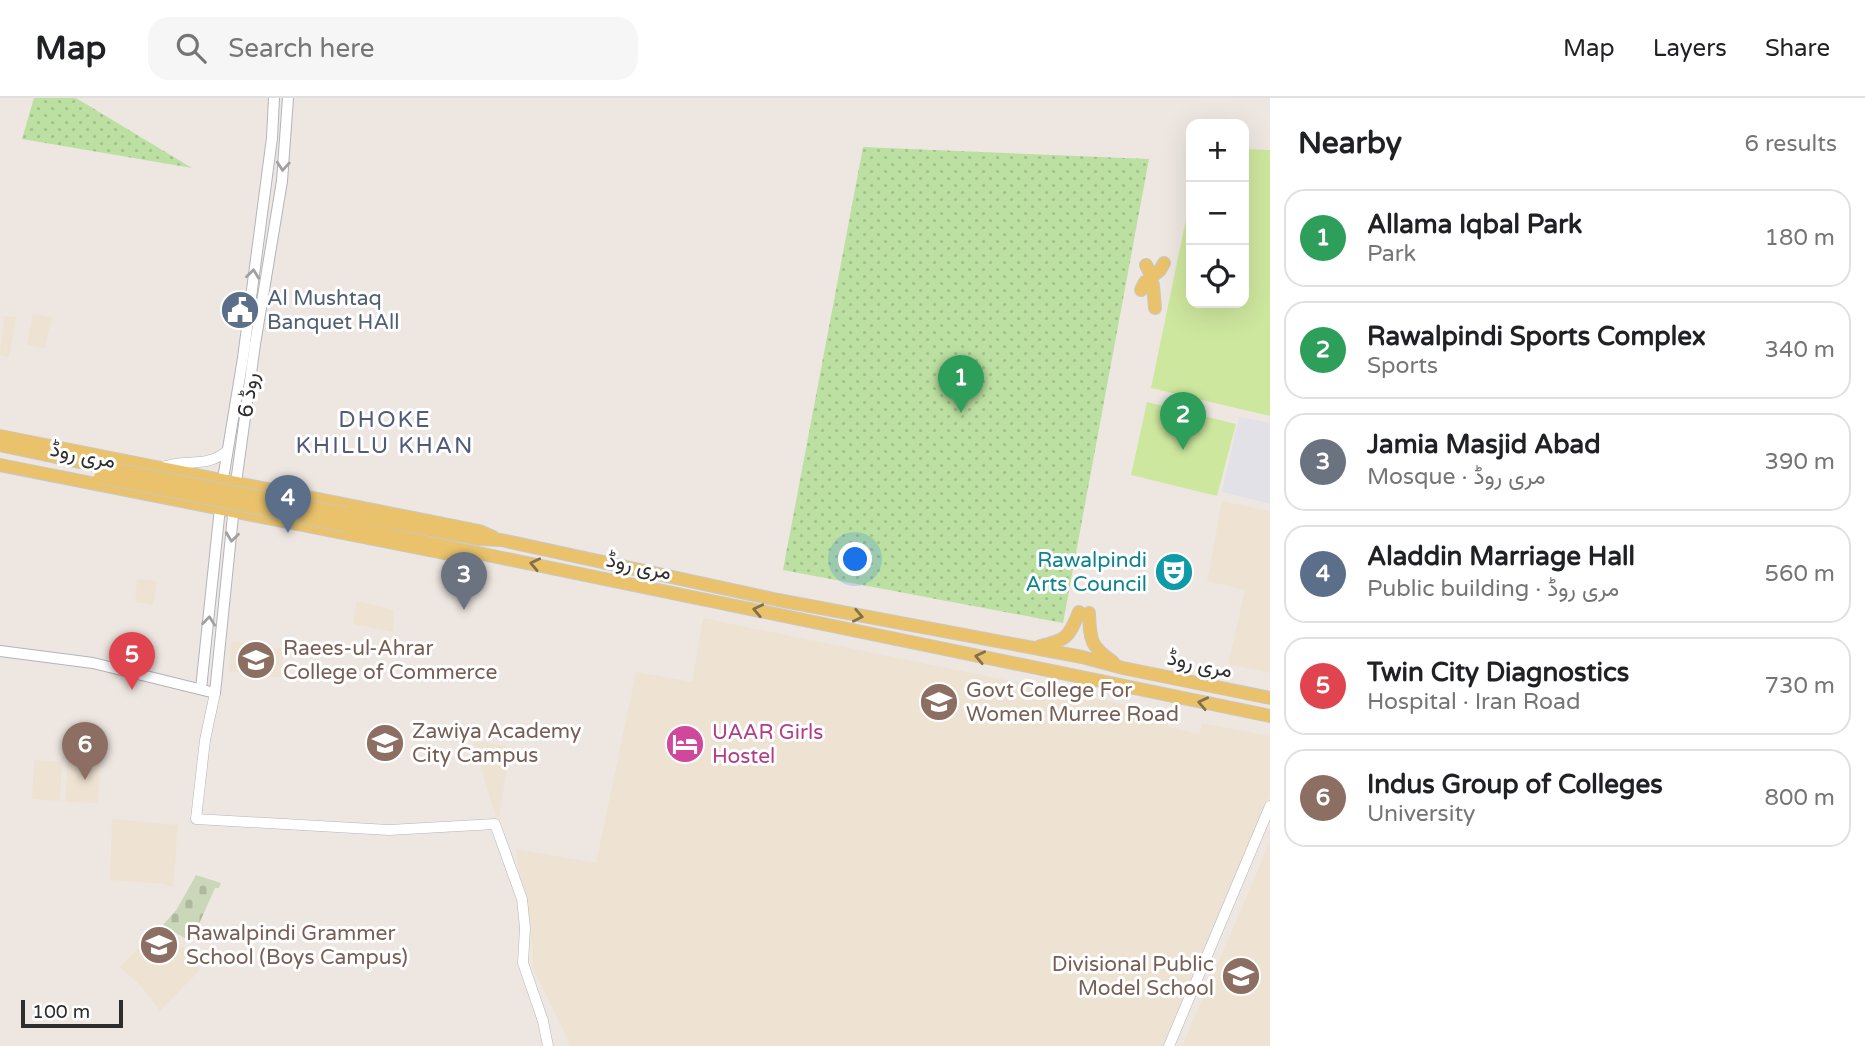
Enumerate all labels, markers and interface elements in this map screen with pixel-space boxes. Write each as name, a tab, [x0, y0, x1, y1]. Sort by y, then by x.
search box	[148, 17, 638, 80]
text: Map	[35, 29, 106, 68]
icon: search	[172, 29, 210, 67]
text: Search here	[228, 33, 374, 64]
text: Map	[1563, 34, 1615, 63]
text: Layers	[1653, 34, 1727, 63]
text: Share	[1765, 34, 1830, 63]
map controls	[1186, 119, 1249, 308]
button: +	[1186, 119, 1249, 182]
text: Nearby	[1298, 125, 1402, 162]
text: 6 results	[1744, 130, 1837, 158]
one-way arrow	[276, 161, 291, 172]
button: −	[1186, 182, 1249, 245]
text: Allama Iqbal Park	[1367, 209, 1582, 240]
text: 1	[1316, 224, 1330, 252]
text: 180 m	[1765, 224, 1835, 252]
text: Park	[1367, 240, 1416, 268]
button: locate	[1186, 245, 1249, 308]
one-way arrow	[246, 269, 261, 280]
place label: Al Mushtaq Banquet HAll	[267, 286, 399, 335]
public building icon: Al Mushtaq Banquet HAll	[219, 289, 261, 331]
text: Rawalpindi Sports Complex	[1367, 321, 1706, 352]
text: 2	[1316, 336, 1330, 364]
text: 340 m	[1765, 336, 1835, 364]
text: Sports	[1367, 352, 1438, 380]
pin: 1	[938, 355, 984, 413]
street label: روڈ 6	[233, 371, 264, 419]
pin: 2	[1160, 392, 1206, 450]
district label: DHOKE KHILLU KHAN	[295, 406, 475, 460]
text: Jamia Masjid Abad	[1367, 429, 1601, 460]
street label: مری روڈ	[48, 437, 118, 474]
text: 3	[1316, 448, 1330, 476]
text: 390 m	[1765, 448, 1835, 476]
text: Mosque · مری روڈ	[1367, 463, 1546, 491]
pin: 4	[265, 475, 311, 533]
one-way arrow	[224, 531, 239, 542]
text: Aladdin Marriage Hall	[1367, 541, 1635, 572]
your location	[838, 542, 872, 576]
street label: مری روڈ	[604, 547, 674, 586]
place label: Rawalpindi Arts Council	[1026, 548, 1147, 597]
theatre icon: Rawalpindi Arts Council	[1153, 551, 1195, 593]
pin: 3	[441, 552, 487, 610]
one-way arrow	[529, 557, 541, 572]
text: 4	[1316, 560, 1330, 588]
text: 560 m	[1765, 560, 1835, 588]
text: Public building · مری روڈ	[1367, 575, 1619, 603]
one-way arrow	[752, 604, 764, 619]
one-way arrow	[852, 607, 864, 622]
one-way arrow	[201, 616, 216, 627]
pin: 5	[109, 632, 155, 690]
place label: Raees-ul-Ahrar College of Commerce	[283, 636, 497, 685]
school or university icon: Raees-ul-Ahrar College of Commerce	[235, 639, 277, 681]
street label: مری روڈ	[1165, 645, 1235, 684]
one-way arrow	[974, 650, 986, 665]
text: Twin City Diagnostics	[1367, 657, 1629, 688]
text: 5	[1316, 672, 1330, 700]
text: 730 m	[1765, 672, 1835, 700]
place label: Govt College For Women Murree Road	[966, 678, 1179, 727]
school or university icon: Govt College For Women Murree Road	[918, 681, 960, 723]
text: Hospital · Iran Road	[1367, 688, 1581, 716]
one-way arrow	[1197, 696, 1209, 711]
place label: Zawiya Academy City Campus	[412, 719, 581, 768]
place label: UAAR Girls Hostel	[712, 720, 823, 769]
pin: 6	[62, 722, 108, 780]
school or university icon: Zawiya Academy City Campus	[364, 722, 406, 764]
hotel icon: UAAR Girls Hostel	[664, 723, 706, 765]
text: Indus Group of Colleges	[1367, 769, 1663, 800]
text: 6	[1316, 784, 1330, 812]
text: 800 m	[1765, 784, 1835, 812]
text: University	[1367, 800, 1475, 828]
place label: Rawalpindi Grammer School (Boys Campus)	[186, 921, 408, 970]
school or university icon: Rawalpindi Grammer School (Boys Campus)	[138, 924, 180, 966]
place label: Divisional Public Model School	[1052, 952, 1214, 1001]
school or university icon: Divisional Public Model School	[1220, 955, 1262, 997]
scale bar	[21, 997, 122, 1029]
text: 100 m	[32, 1001, 90, 1023]

